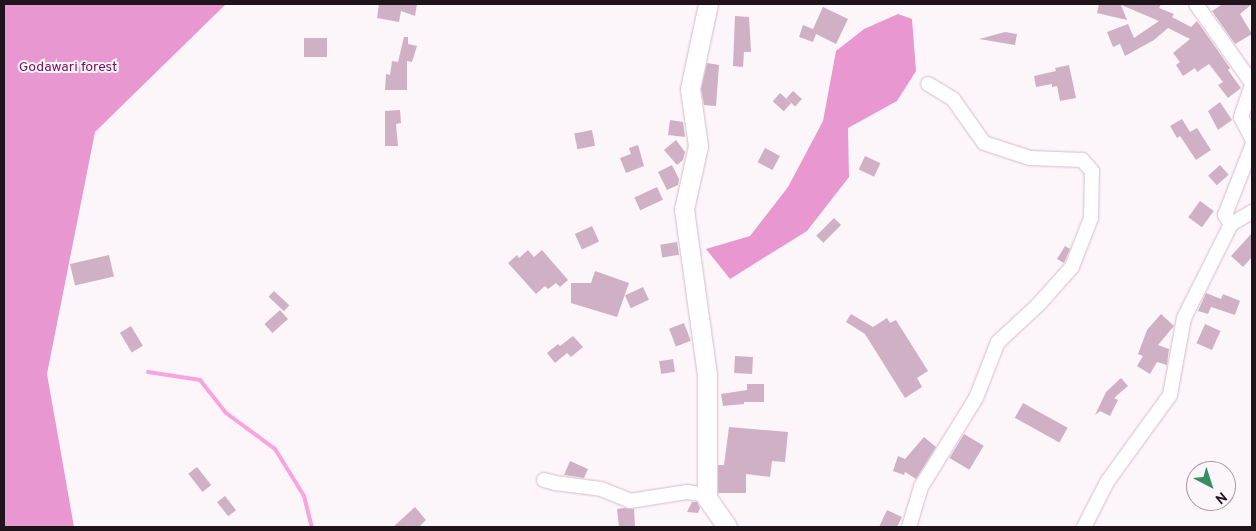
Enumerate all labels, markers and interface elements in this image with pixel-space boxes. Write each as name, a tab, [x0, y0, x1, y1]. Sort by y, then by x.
park label: Godawari forest	[19, 60, 117, 76]
north arrow	[1186, 461, 1236, 511]
text: N	[1211, 487, 1230, 507]

